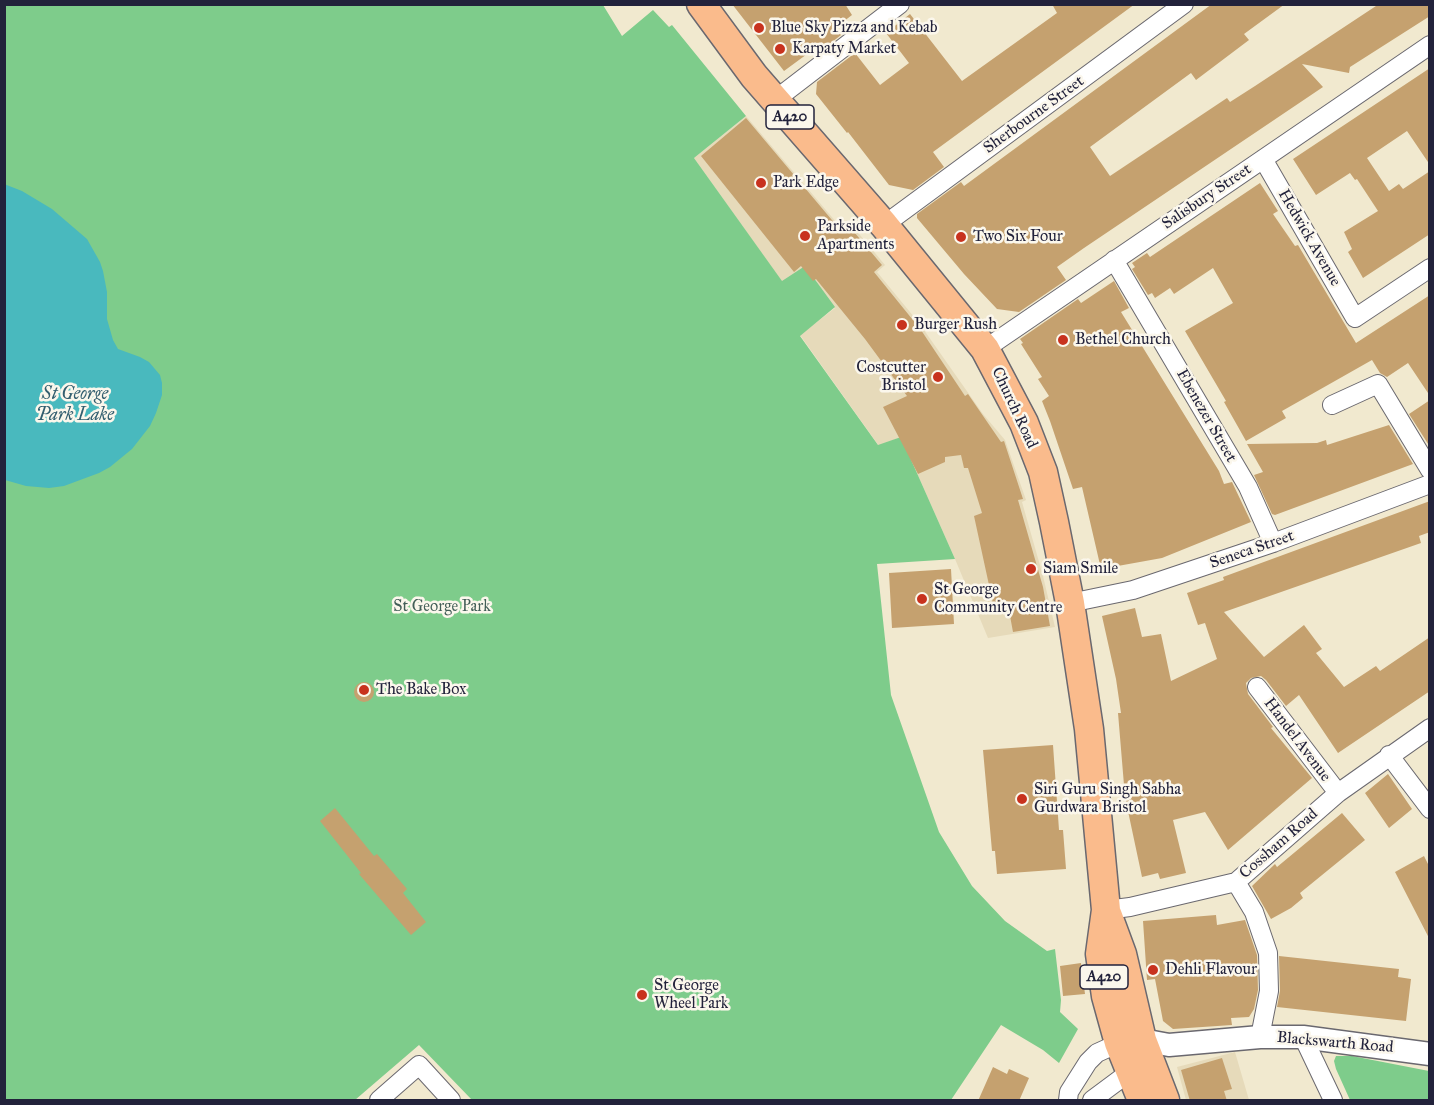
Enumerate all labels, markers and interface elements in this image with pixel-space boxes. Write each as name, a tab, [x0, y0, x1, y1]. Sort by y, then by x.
place label: Blue Sky Pizza and Kebab	[771, 18, 938, 38]
marker: Blue Sky Pizza and Kebab	[752, 21, 766, 35]
place label: Karpaty Market	[792, 39, 896, 59]
marker: Karpaty Market	[773, 42, 787, 56]
street label: Sherbourne Street	[980, 72, 1088, 158]
road number: A420	[766, 105, 814, 129]
street label: Salisbury Street	[1159, 160, 1255, 234]
place label: Park Edge	[773, 173, 839, 193]
marker: Park Edge	[754, 176, 768, 190]
street label: Hedwick Avenue	[1273, 186, 1345, 290]
place label: Parkside Apartments	[817, 217, 894, 255]
place label: Two Six Four	[973, 227, 1063, 247]
marker: Parkside Apartments	[798, 229, 812, 243]
marker: Two Six Four	[954, 230, 968, 244]
place label: Burger Rush	[914, 315, 997, 335]
marker: Burger Rush	[895, 318, 909, 332]
place label: Bethel Church	[1075, 330, 1171, 350]
marker: Bethel Church	[1056, 333, 1070, 347]
place label: Costcutter Bristol	[856, 358, 926, 396]
street label: Church Road	[987, 364, 1041, 452]
street label: Ebenezer Street	[1172, 366, 1240, 466]
marker: Costcutter Bristol	[931, 370, 945, 384]
water label: St George Park Lake	[36, 384, 114, 426]
street label: Seneca Street	[1207, 527, 1297, 573]
place label: Siam Smile	[1043, 559, 1118, 579]
marker: Siam Smile	[1024, 562, 1038, 576]
place label: St George Community Centre	[934, 580, 1062, 618]
marker: St George Community Centre	[915, 592, 929, 606]
park label: St George Park	[393, 597, 491, 617]
place label: The Bake Box	[376, 680, 466, 700]
marker: The Bake Box	[357, 683, 371, 697]
street label: Handel Avenue	[1259, 694, 1335, 786]
place label: Siri Guru Singh Sabha Gurdwara Bristol	[1034, 780, 1181, 818]
marker: Siri Guru Singh Sabha Gurdwara Bristol	[1015, 792, 1029, 806]
street label: Cossham Road	[1236, 805, 1322, 883]
place label: Dehli Flavour	[1165, 960, 1257, 980]
marker: Dehli Flavour	[1146, 963, 1160, 977]
road number: A420	[1080, 965, 1128, 989]
place label: St George Wheel Park	[654, 976, 728, 1014]
marker: St George Wheel Park	[635, 988, 649, 1002]
street label: Blackswarth Road	[1276, 1028, 1394, 1058]

